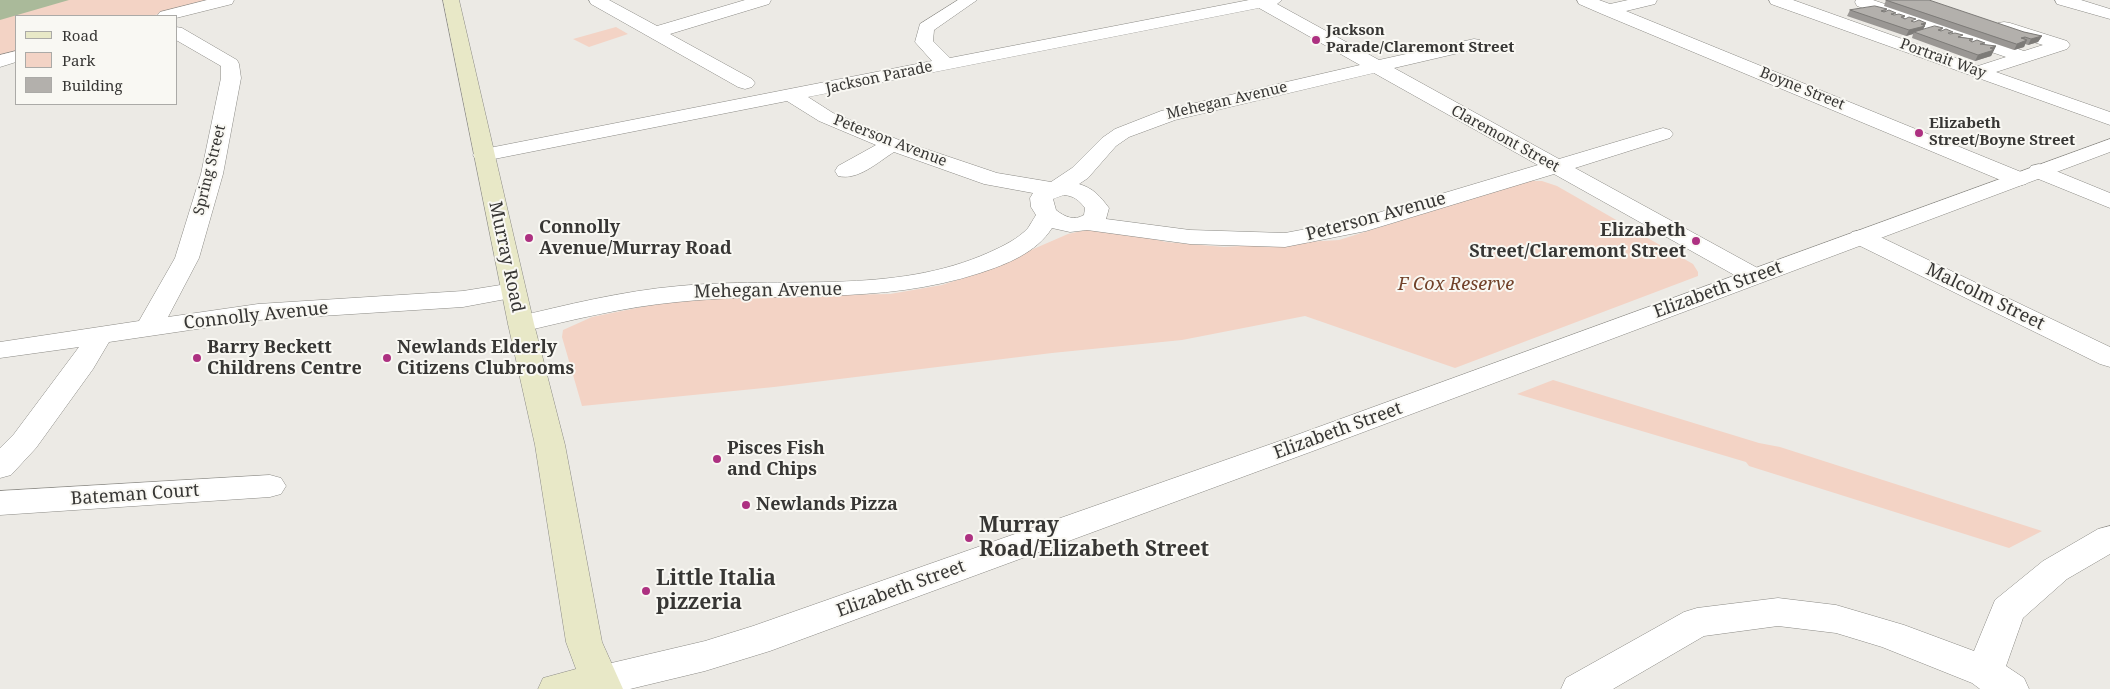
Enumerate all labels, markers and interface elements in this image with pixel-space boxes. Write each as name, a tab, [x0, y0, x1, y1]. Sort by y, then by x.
legend	[15, 15, 178, 105]
place label: Jackson Parade/Claremont Street	[1326, 22, 1514, 57]
text: Road	[62, 25, 98, 45]
marker: Jackson Parade/Claremont Street	[1310, 34, 1322, 46]
street label: Portrait Way	[1897, 35, 1989, 83]
text: Park	[62, 50, 95, 70]
street label: Jackson Parade	[824, 58, 934, 98]
street label: Boyne Street	[1757, 64, 1847, 114]
text: Building	[62, 75, 123, 95]
street label: Mehegan Avenue	[1165, 78, 1289, 124]
street label: Claremont Street	[1448, 102, 1562, 176]
street label: Peterson Avenue	[831, 111, 949, 171]
place label: Elizabeth Street/Boyne Street	[1929, 115, 2075, 150]
street label: Spring Street	[190, 123, 230, 217]
marker: Elizabeth Street/Boyne Street	[1913, 127, 1925, 139]
street label: Peterson Avenue	[1304, 188, 1448, 246]
street label: Murray Road	[484, 200, 528, 314]
place label: Connolly Avenue/Murray Road	[539, 217, 732, 260]
place label: Elizabeth Street/Claremont Street	[1469, 220, 1686, 262]
marker: Connolly Avenue/Murray Road	[523, 232, 535, 244]
marker: Elizabeth Street/Claremont Street	[1690, 235, 1702, 247]
street label: Elizabeth Street	[1651, 257, 1785, 323]
street label: Malcolm Street	[1922, 259, 2048, 335]
park label: F Cox Reserve	[1398, 274, 1514, 296]
street label: Mehegan Avenue	[694, 279, 842, 303]
street label: Connolly Avenue	[183, 298, 329, 334]
place label: Barry Beckett Childrens Centre	[207, 337, 362, 379]
place label: Newlands Elderly Citizens Clubrooms	[397, 337, 574, 379]
marker: Barry Beckett Childrens Centre	[191, 352, 203, 364]
marker: Newlands Elderly Citizens Clubrooms	[381, 352, 393, 364]
street label: Elizabeth Street	[1271, 398, 1405, 464]
place label: Pisces Fish and Chips	[727, 438, 825, 480]
marker: Pisces Fish and Chips	[711, 453, 723, 465]
street label: Bateman Court	[70, 480, 200, 510]
place label: Newlands Pizza	[756, 494, 898, 516]
marker: Newlands Pizza	[740, 499, 752, 511]
place label: Murray Road/Elizabeth Street	[979, 513, 1209, 563]
marker: Murray Road/Elizabeth Street	[963, 532, 975, 544]
street label: Elizabeth Street	[834, 556, 968, 622]
place label: Little Italia pizzeria	[656, 566, 776, 616]
marker: Little Italia pizzeria	[640, 585, 652, 597]

